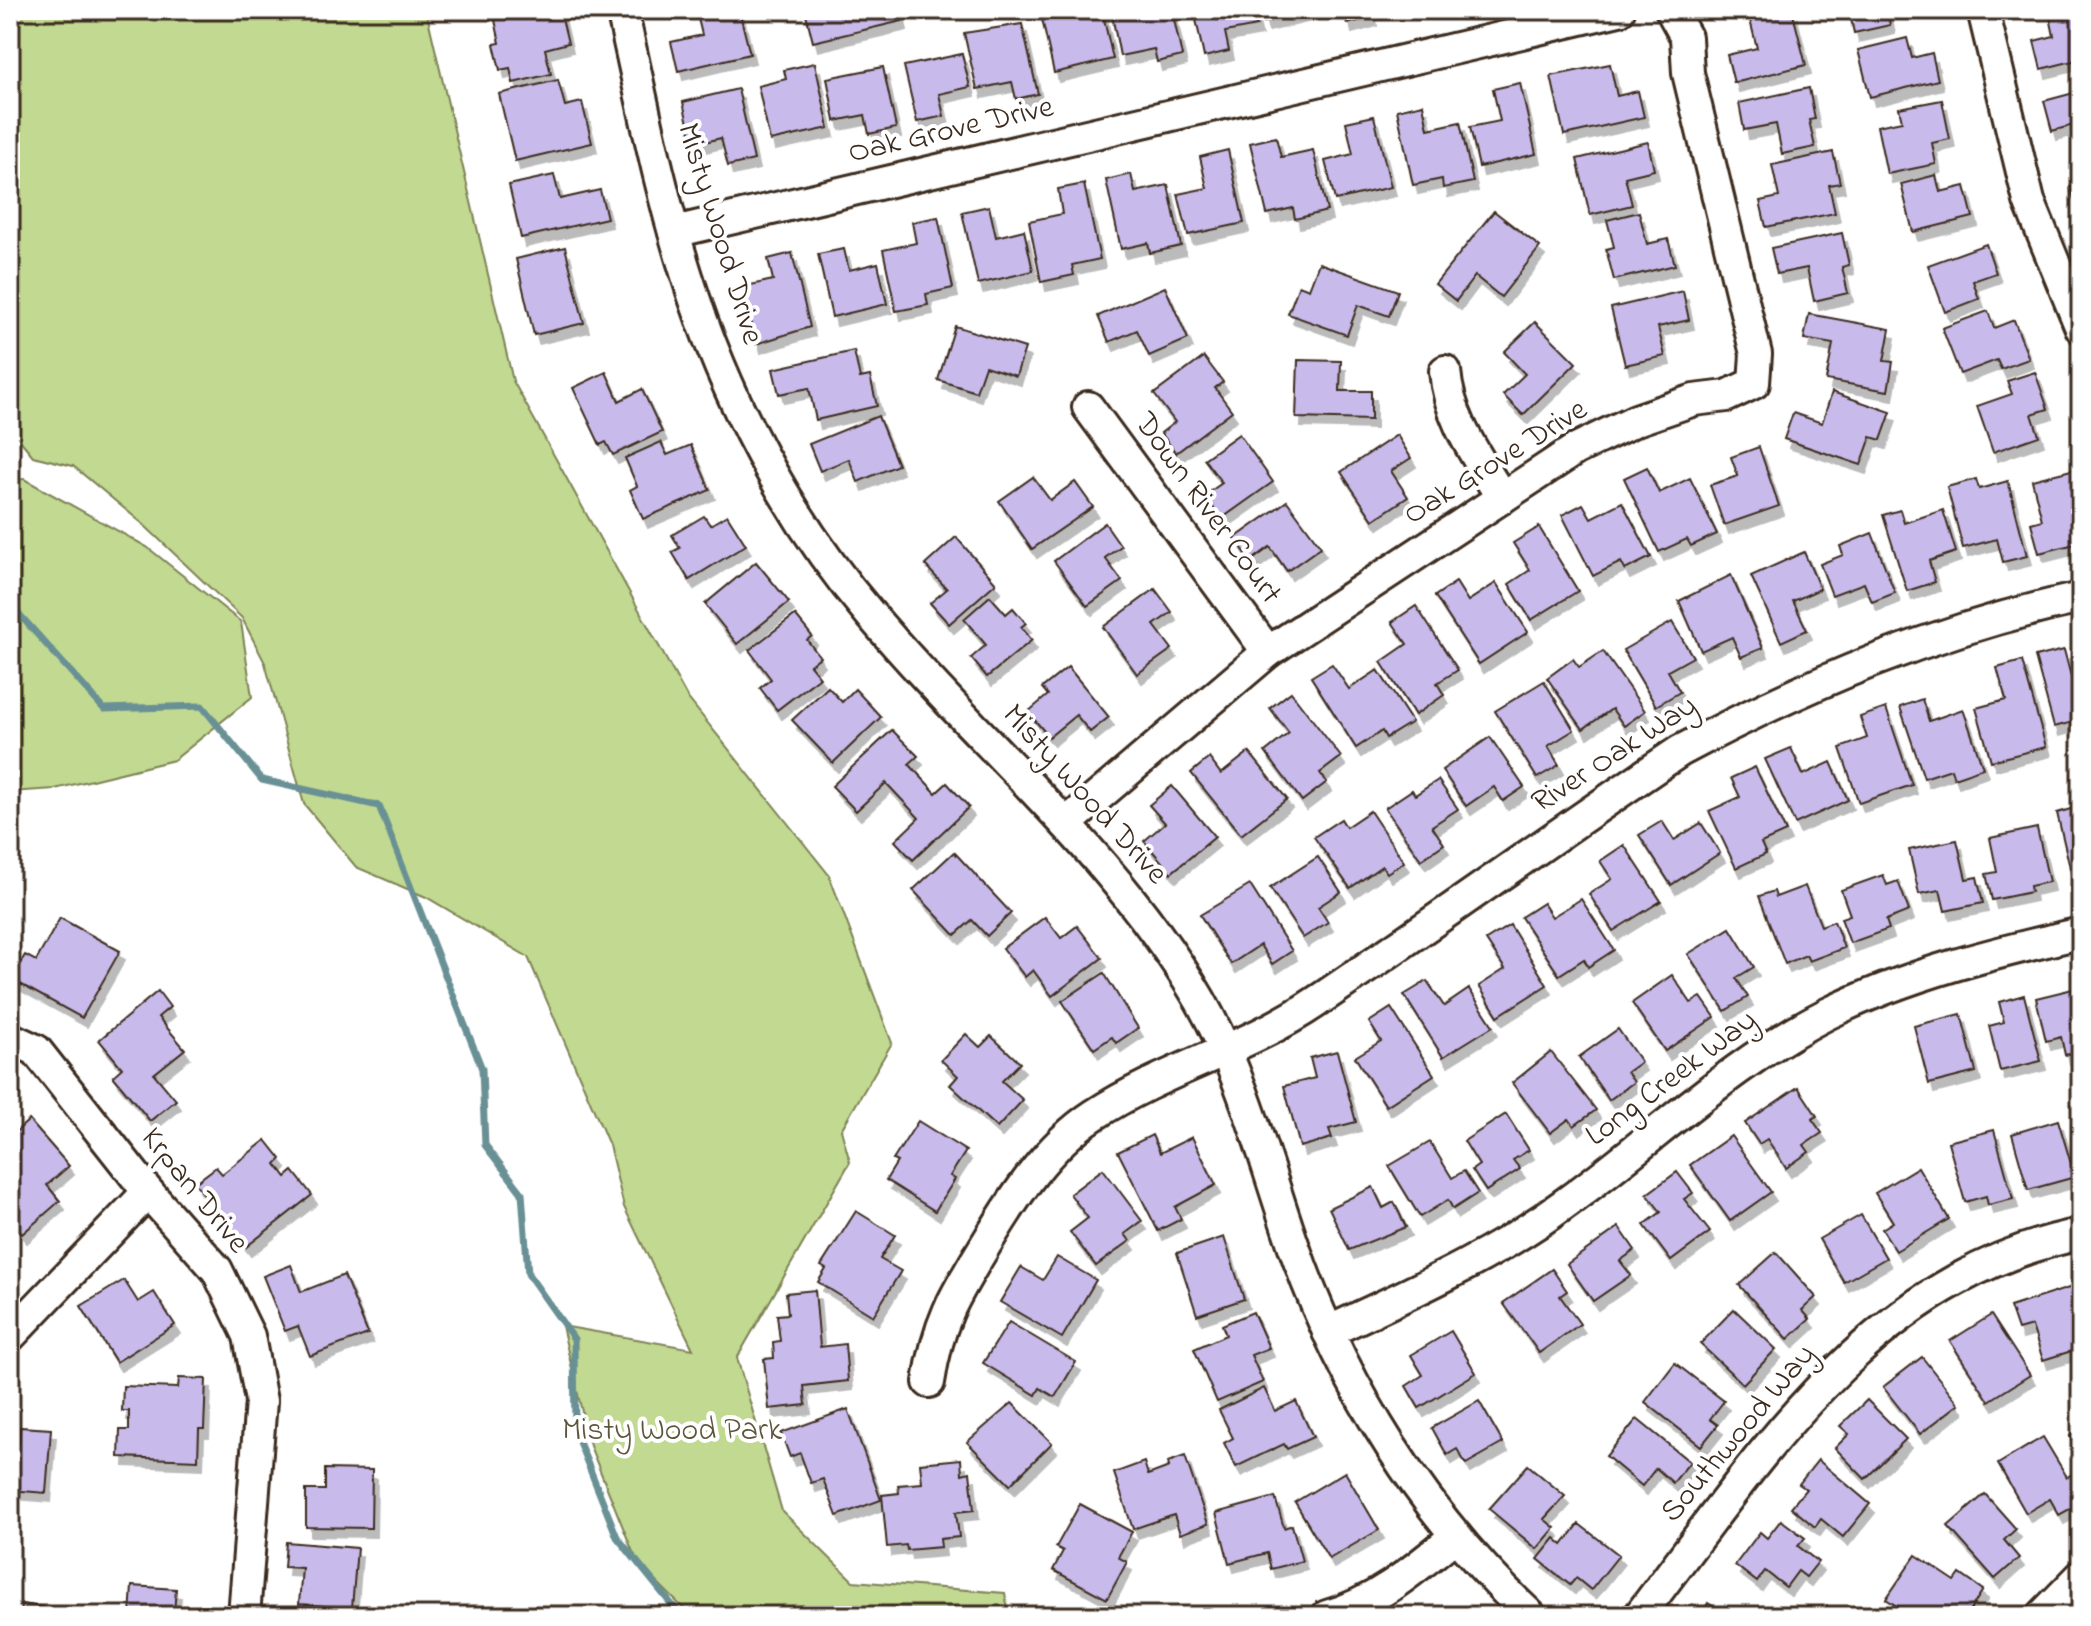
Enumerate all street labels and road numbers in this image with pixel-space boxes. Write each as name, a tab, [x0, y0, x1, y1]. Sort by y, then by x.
street label: Oak Grove Drive	[844, 84, 1059, 177]
street label: Misty Wood Drive	[663, 118, 775, 351]
street label: Oak Grove Drive	[1395, 387, 1598, 538]
street label: Down River Court	[1121, 403, 1293, 615]
street label: River Oak Way	[1523, 684, 1707, 826]
street label: Misty Wood Drive	[990, 694, 1178, 896]
street label: Long Creek Way	[1576, 999, 1768, 1159]
street label: Krpan Drive	[128, 1118, 260, 1265]
street label: Southwood Way	[1650, 1334, 1828, 1534]

